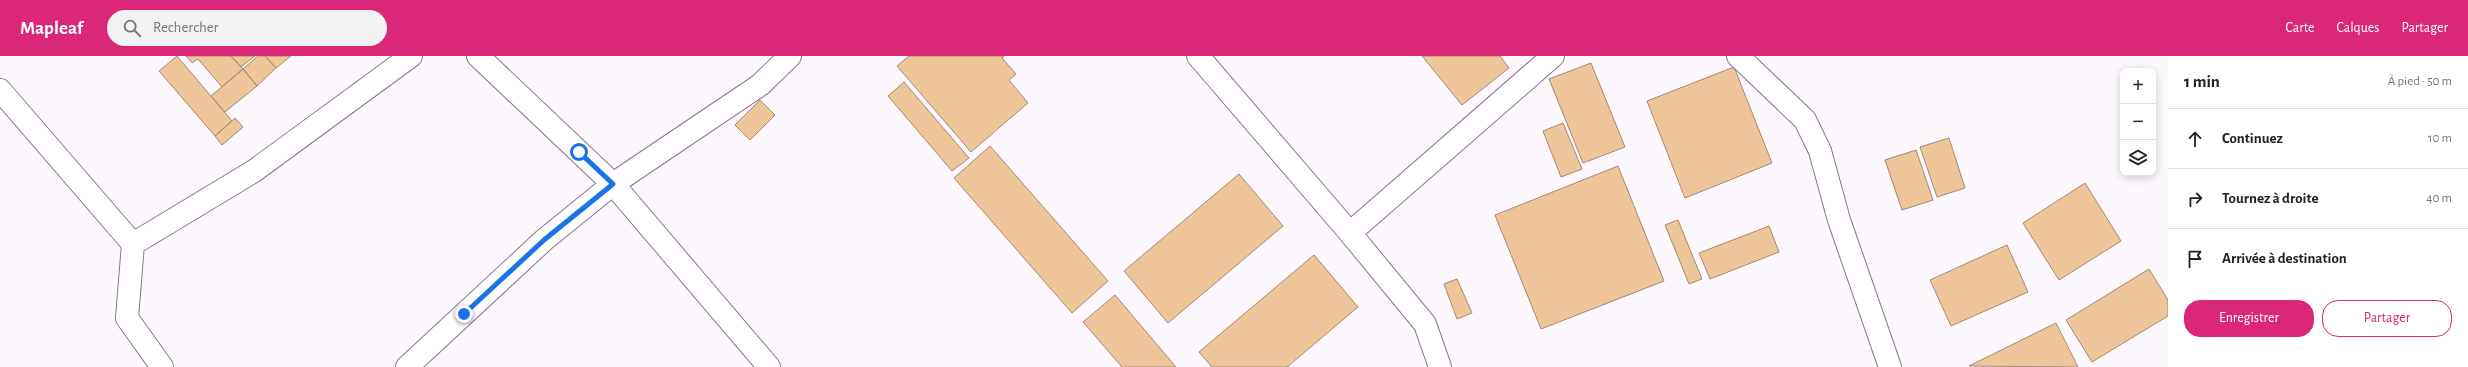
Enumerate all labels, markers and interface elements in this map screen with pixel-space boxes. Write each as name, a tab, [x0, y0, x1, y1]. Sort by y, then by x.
search box	[107, 10, 387, 46]
icon: search	[121, 17, 143, 39]
text: Mapleaf	[20, 19, 83, 38]
text: Rechercher	[153, 20, 218, 35]
text: Carte	[2286, 21, 2314, 35]
text: Calques	[2336, 21, 2380, 35]
text: Partager	[2402, 21, 2448, 35]
map controls	[2120, 68, 2156, 176]
button: +	[2120, 68, 2156, 104]
text: 1 min	[2184, 73, 2220, 90]
text: À pied · 50 m	[2388, 75, 2452, 88]
button: −	[2120, 104, 2156, 140]
icon: ahead	[2184, 128, 2206, 150]
text: Continuez	[2222, 131, 2283, 146]
text: 10 m	[2428, 132, 2452, 145]
button: layers	[2120, 140, 2156, 176]
route start	[570, 143, 588, 161]
icon: right	[2184, 188, 2206, 210]
text: Tournez à droite	[2222, 191, 2319, 206]
text: 40 m	[2426, 192, 2452, 205]
icon: arrive	[2184, 248, 2206, 270]
text: Arrivée à destination	[2222, 251, 2347, 266]
button: Enregistrer	[2184, 300, 2314, 337]
button: Partager	[2322, 300, 2452, 337]
route end	[455, 305, 473, 323]

